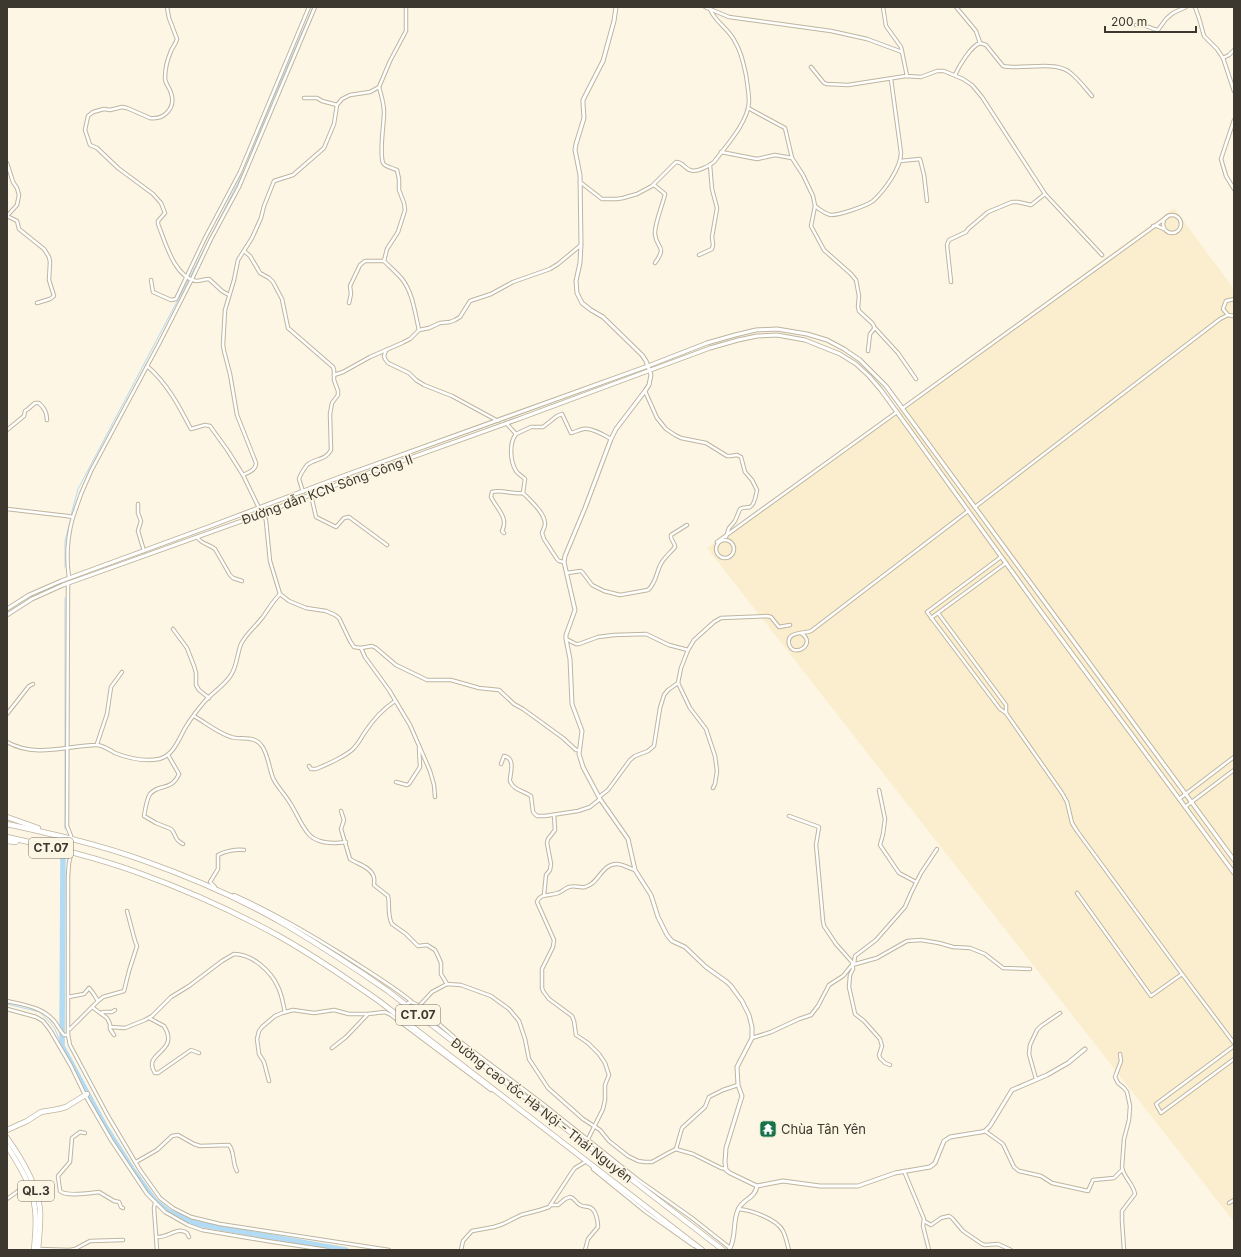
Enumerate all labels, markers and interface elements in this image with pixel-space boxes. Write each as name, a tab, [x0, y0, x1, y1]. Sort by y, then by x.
scale bar	[1105, 8, 1196, 34]
text: 200 m	[1111, 14, 1147, 29]
street label: Đường dẫn KCN Sông Công II	[239, 450, 415, 527]
road number: CT.07	[29, 838, 73, 858]
road number: CT.07	[396, 1005, 440, 1025]
street label: Đường cao tốc Hà Nội - Thái Nguyên	[448, 1034, 636, 1186]
temple icon: Chùa Tân Yên	[758, 1119, 778, 1139]
place label: Chùa Tân Yên	[781, 1121, 866, 1137]
road number: QL.3	[18, 1181, 54, 1201]

